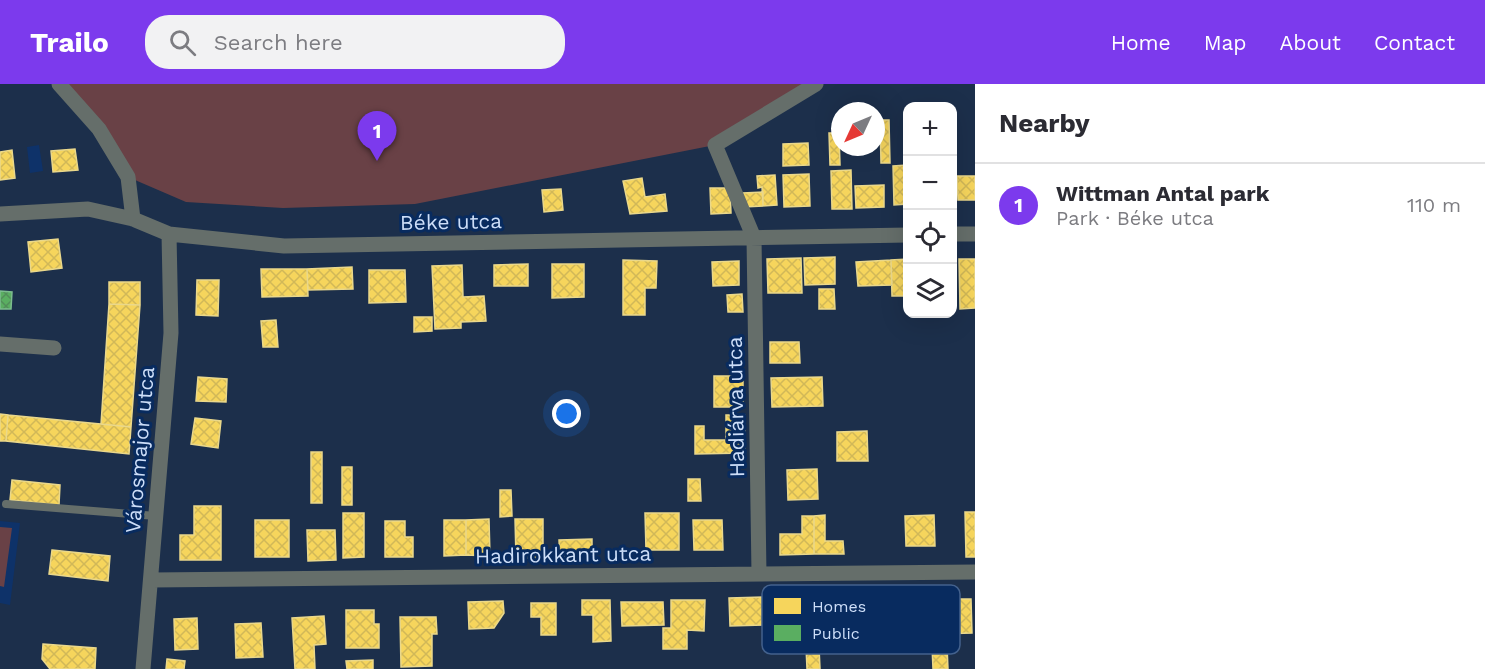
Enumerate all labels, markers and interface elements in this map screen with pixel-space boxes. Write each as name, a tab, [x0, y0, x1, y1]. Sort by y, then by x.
search box	[145, 15, 565, 69]
text: Trailo	[30, 26, 109, 59]
icon: search	[166, 26, 199, 59]
text: Search here	[214, 30, 343, 55]
text: Home	[1111, 30, 1171, 55]
text: Map	[1204, 30, 1247, 55]
text: About	[1280, 30, 1341, 55]
text: Contact	[1374, 30, 1455, 55]
north arrow	[831, 102, 885, 156]
map controls	[903, 102, 957, 318]
button: +	[903, 102, 957, 156]
text: Nearby	[999, 108, 1090, 138]
pin: 1	[358, 112, 397, 161]
button: −	[903, 156, 957, 210]
text: Wittman Antal park	[1056, 181, 1269, 206]
text: 1	[1014, 193, 1023, 217]
text: 110 m	[1407, 193, 1461, 217]
text: Park · Béke utca	[1056, 206, 1214, 230]
street label: Béke utca	[400, 208, 502, 235]
button: locate	[903, 210, 957, 264]
button: layers	[903, 264, 957, 318]
street label: Hadiárva utca	[722, 336, 749, 478]
street label: Városmajor utca	[120, 366, 159, 534]
your location	[552, 399, 581, 428]
street label: Hadirokkant utca	[475, 540, 652, 569]
legend	[762, 585, 960, 654]
text: Homes	[812, 597, 866, 616]
text: Public	[812, 624, 860, 643]

